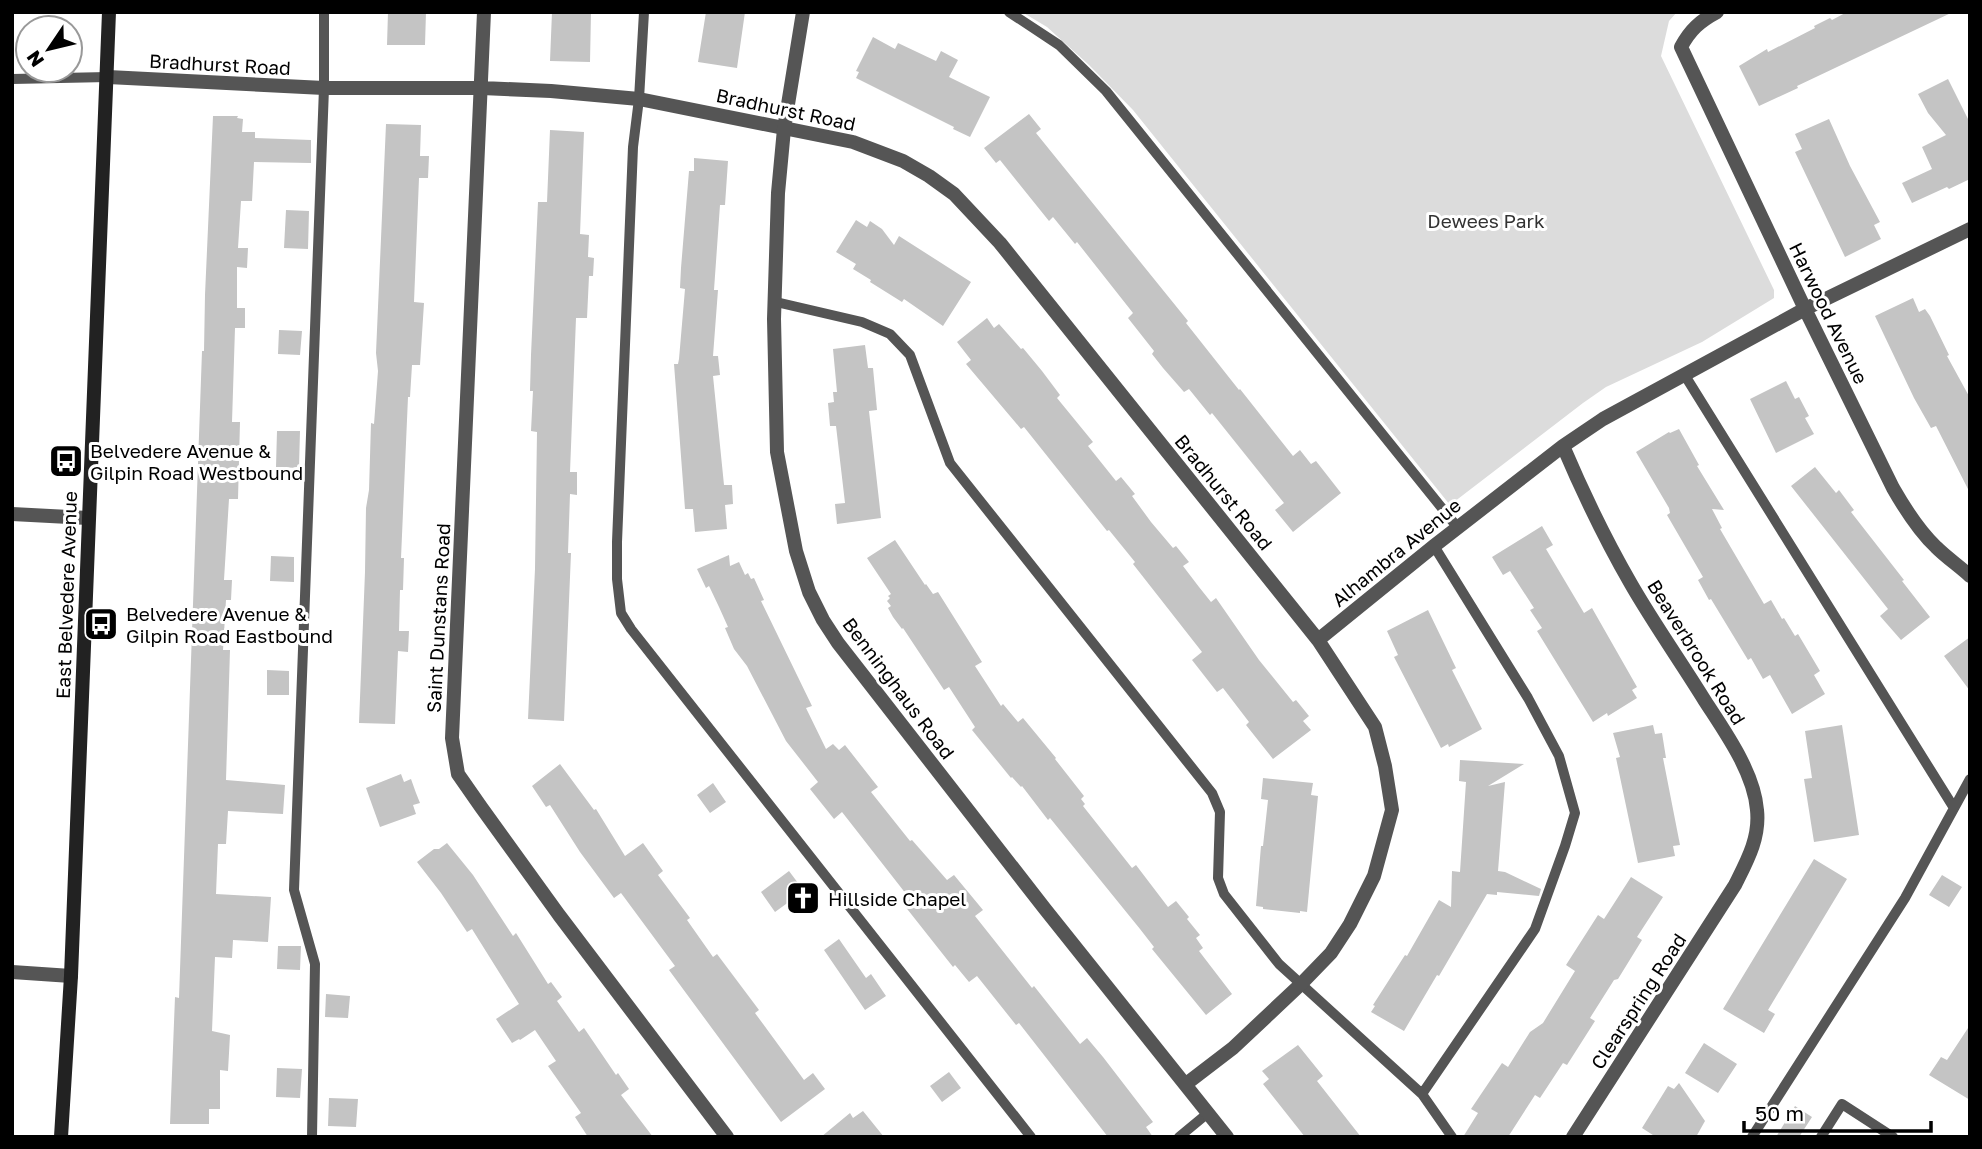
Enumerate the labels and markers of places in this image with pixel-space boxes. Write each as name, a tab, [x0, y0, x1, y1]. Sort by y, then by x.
place label: Belvedere Avenue & Gilpin Road Westbound	[90, 439, 303, 484]
bus stop icon: Belvedere Avenue & Gilpin Road Westbound	[47, 442, 85, 480]
place label: Belvedere Avenue & Gilpin Road Eastbound	[126, 602, 333, 647]
bus stop icon: Belvedere Avenue & Gilpin Road Eastbound	[82, 605, 120, 643]
church icon: Hillside Chapel	[784, 879, 822, 917]
place label: Hillside Chapel	[828, 887, 966, 910]

